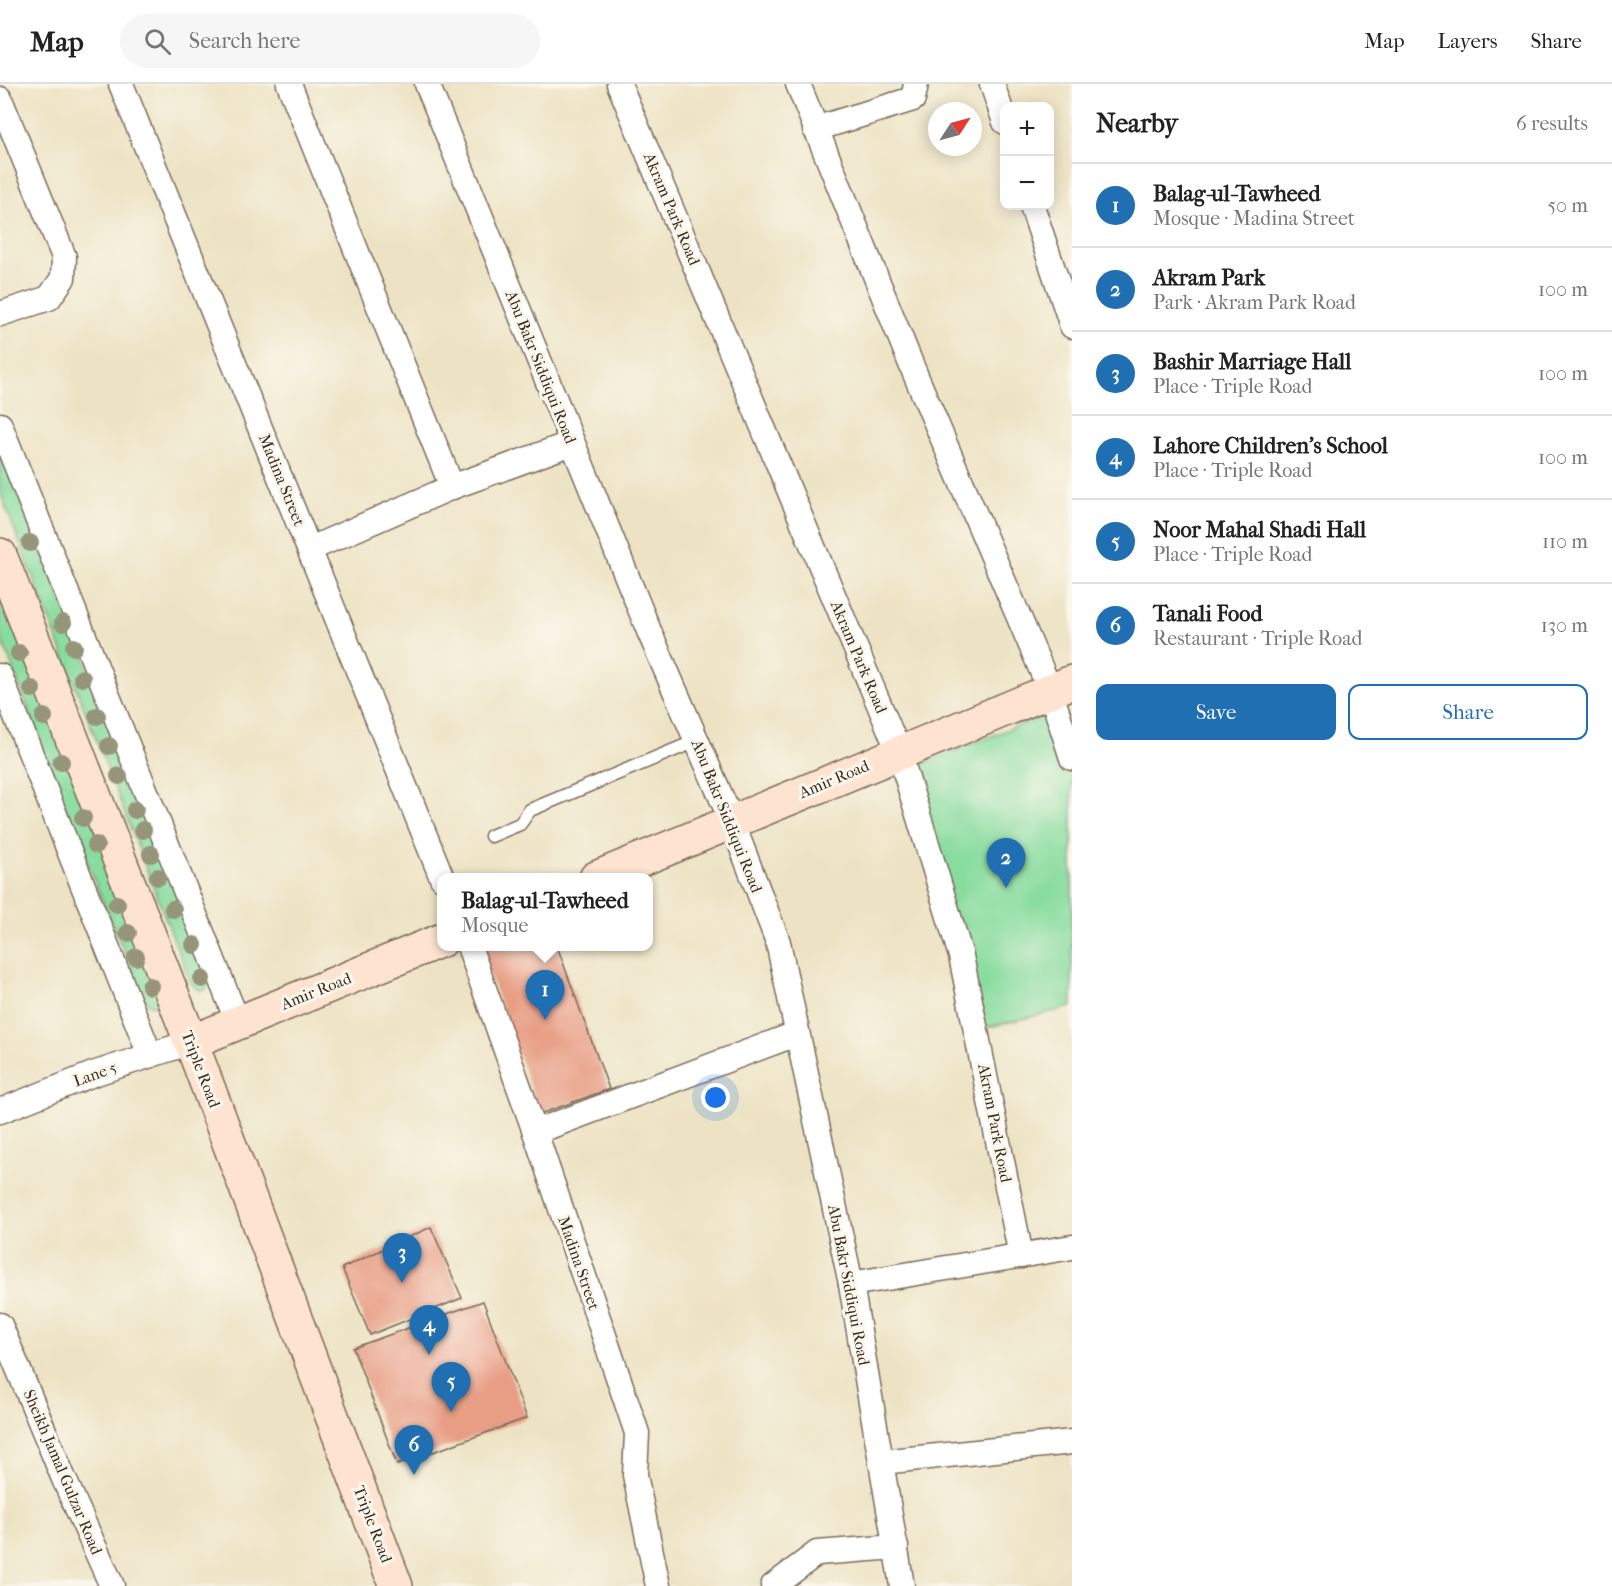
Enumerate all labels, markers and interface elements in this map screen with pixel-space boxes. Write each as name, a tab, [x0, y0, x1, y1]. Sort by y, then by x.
search box	[120, 14, 540, 68]
text: Map	[30, 25, 84, 58]
icon: search	[141, 25, 174, 58]
text: Search here	[189, 28, 300, 54]
text: Map	[1364, 29, 1405, 53]
text: Layers	[1438, 29, 1497, 53]
text: Share	[1530, 29, 1582, 53]
north arrow	[928, 102, 982, 156]
map controls	[1000, 102, 1054, 210]
button: +	[1000, 102, 1054, 156]
text: Nearby	[1096, 108, 1178, 139]
text: 6 results	[1516, 112, 1588, 135]
street label: Akram Park Road	[639, 149, 704, 268]
button: −	[1000, 156, 1054, 210]
text: Balag-ul-Tawheed	[1153, 181, 1320, 207]
text: 1	[1112, 194, 1119, 217]
text: 50 m	[1547, 194, 1588, 217]
text: Mosque · Madina Street	[1153, 207, 1355, 230]
text: Akram Park	[1153, 265, 1265, 291]
text: 2	[1110, 278, 1121, 301]
text: 100 m	[1538, 278, 1588, 301]
street label: Abu Bakr Siddiqui Road	[501, 287, 581, 447]
text: Park · Akram Park Road	[1153, 291, 1356, 314]
text: Bashir Marriage Hall	[1153, 349, 1351, 375]
text: 3	[1111, 362, 1120, 385]
text: 100 m	[1538, 362, 1588, 385]
text: Place · Triple Road	[1153, 375, 1312, 398]
street label: Madina Street	[255, 431, 309, 529]
text: Lahore Children's School	[1153, 433, 1388, 459]
text: 4	[1110, 446, 1121, 469]
text: 100 m	[1538, 446, 1588, 469]
text: Place · Triple Road	[1153, 459, 1312, 482]
text: Noor Mahal Shadi Hall	[1153, 517, 1366, 543]
text: 5	[1111, 530, 1120, 553]
text: 110 m	[1542, 530, 1588, 553]
text: Place · Triple Road	[1153, 543, 1312, 566]
street label: Akram Park Road	[826, 597, 891, 716]
text: Tanali Food	[1153, 601, 1262, 627]
text: 6	[1110, 614, 1121, 637]
text: 130 m	[1541, 614, 1588, 637]
text: Restaurant · Triple Road	[1153, 627, 1362, 650]
button: Save	[1096, 684, 1336, 740]
button: Share	[1348, 684, 1588, 740]
street label: Abu Bakr Siddiqui Road	[687, 736, 767, 896]
street label: Amir Road	[795, 756, 872, 803]
pin: 2	[986, 838, 1026, 888]
popup	[437, 873, 653, 951]
text: Balag-ul-Tawheed	[461, 888, 629, 914]
text: Mosque	[461, 914, 528, 937]
street label: Amir Road	[277, 968, 354, 1014]
pin: 1	[526, 970, 564, 1020]
street label: Triple Road	[178, 1028, 224, 1110]
street label: Lane 5	[71, 1057, 119, 1091]
street label: Akram Park Road	[974, 1061, 1016, 1184]
your location	[701, 1083, 730, 1112]
street label: Abu Bakr Siddiqui Road	[824, 1202, 874, 1367]
street label: Madina Street	[554, 1214, 604, 1313]
pin: 3	[382, 1234, 422, 1283]
pin: 4	[410, 1306, 448, 1355]
pin: 5	[432, 1362, 470, 1412]
street label: Sheikh Jamal Gulzar Road	[20, 1387, 106, 1558]
pin: 6	[394, 1426, 434, 1475]
street label: Triple Road	[350, 1483, 396, 1565]

